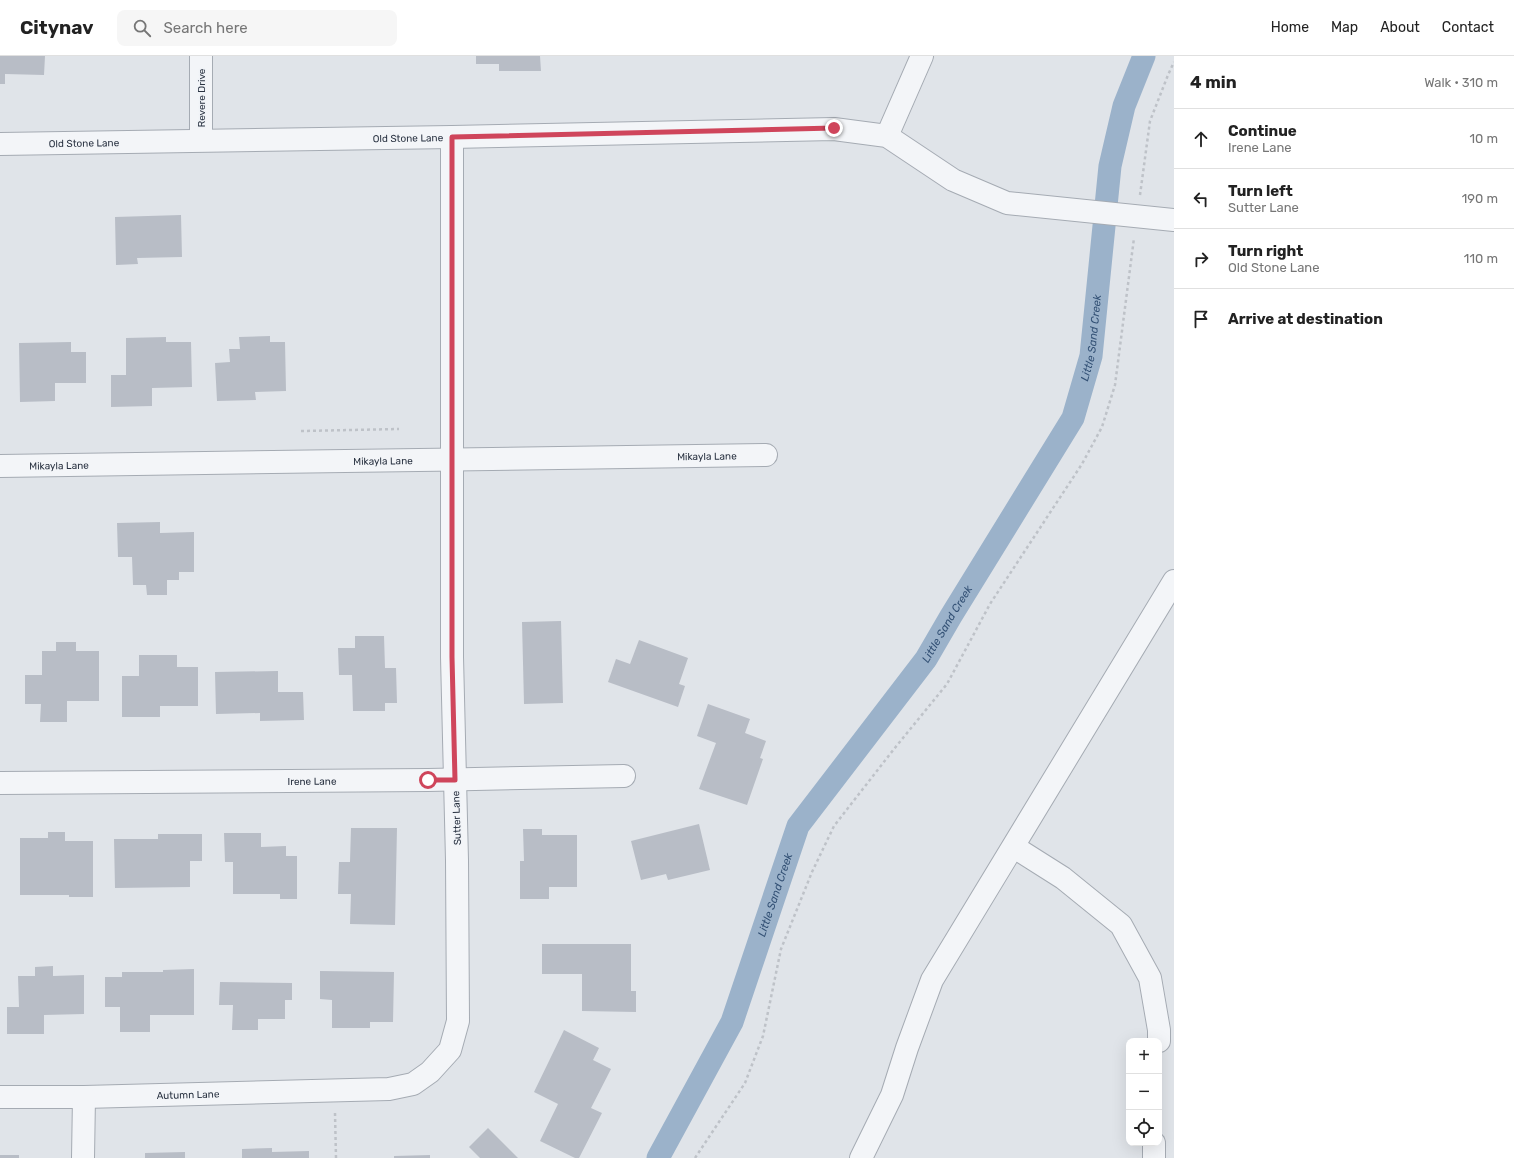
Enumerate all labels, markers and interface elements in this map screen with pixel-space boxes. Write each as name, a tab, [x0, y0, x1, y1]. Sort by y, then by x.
search box	[117, 10, 397, 46]
text: Citynav	[20, 16, 93, 39]
icon: search	[131, 17, 153, 39]
text: Search here	[163, 19, 248, 37]
text: Home	[1271, 19, 1309, 36]
text: Map	[1331, 19, 1358, 36]
text: About	[1380, 19, 1420, 36]
text: Contact	[1442, 19, 1494, 36]
street label: Revere Drive	[196, 68, 208, 127]
text: 4 min	[1190, 72, 1237, 92]
text: Walk · 310 m	[1424, 75, 1498, 90]
route end	[825, 119, 843, 137]
text: Continue	[1228, 122, 1297, 140]
icon: ahead	[1190, 128, 1212, 150]
text: 10 m	[1469, 131, 1498, 146]
street label: Old Stone Lane	[373, 132, 444, 145]
street label: Old Stone Lane	[49, 137, 120, 150]
text: Irene Lane	[1228, 140, 1292, 155]
text: Turn left	[1228, 182, 1293, 200]
icon: left	[1190, 188, 1212, 210]
text: 190 m	[1462, 191, 1498, 206]
text: Sutter Lane	[1228, 200, 1299, 215]
text: Turn right	[1228, 242, 1303, 260]
icon: right	[1190, 248, 1212, 270]
text: 110 m	[1464, 251, 1498, 266]
text: Old Stone Lane	[1228, 260, 1320, 275]
water label: Little Sand Creek	[1078, 294, 1104, 383]
icon: arrive	[1190, 308, 1212, 330]
text: Arrive at destination	[1228, 310, 1383, 328]
street label: Mikayla Lane	[677, 450, 737, 463]
street label: Mikayla Lane	[353, 455, 413, 468]
street label: Mikayla Lane	[29, 460, 89, 473]
water label: Little Sand Creek	[919, 583, 975, 665]
route start	[419, 771, 437, 789]
street label: Irene Lane	[287, 776, 337, 788]
street label: Sutter Lane	[450, 790, 464, 845]
water label: Little Sand Creek	[755, 851, 796, 939]
map controls	[1126, 1038, 1162, 1146]
button: +	[1126, 1038, 1162, 1074]
button: −	[1126, 1074, 1162, 1110]
street label: Autumn Lane	[156, 1088, 220, 1102]
button: locate	[1126, 1110, 1162, 1146]

